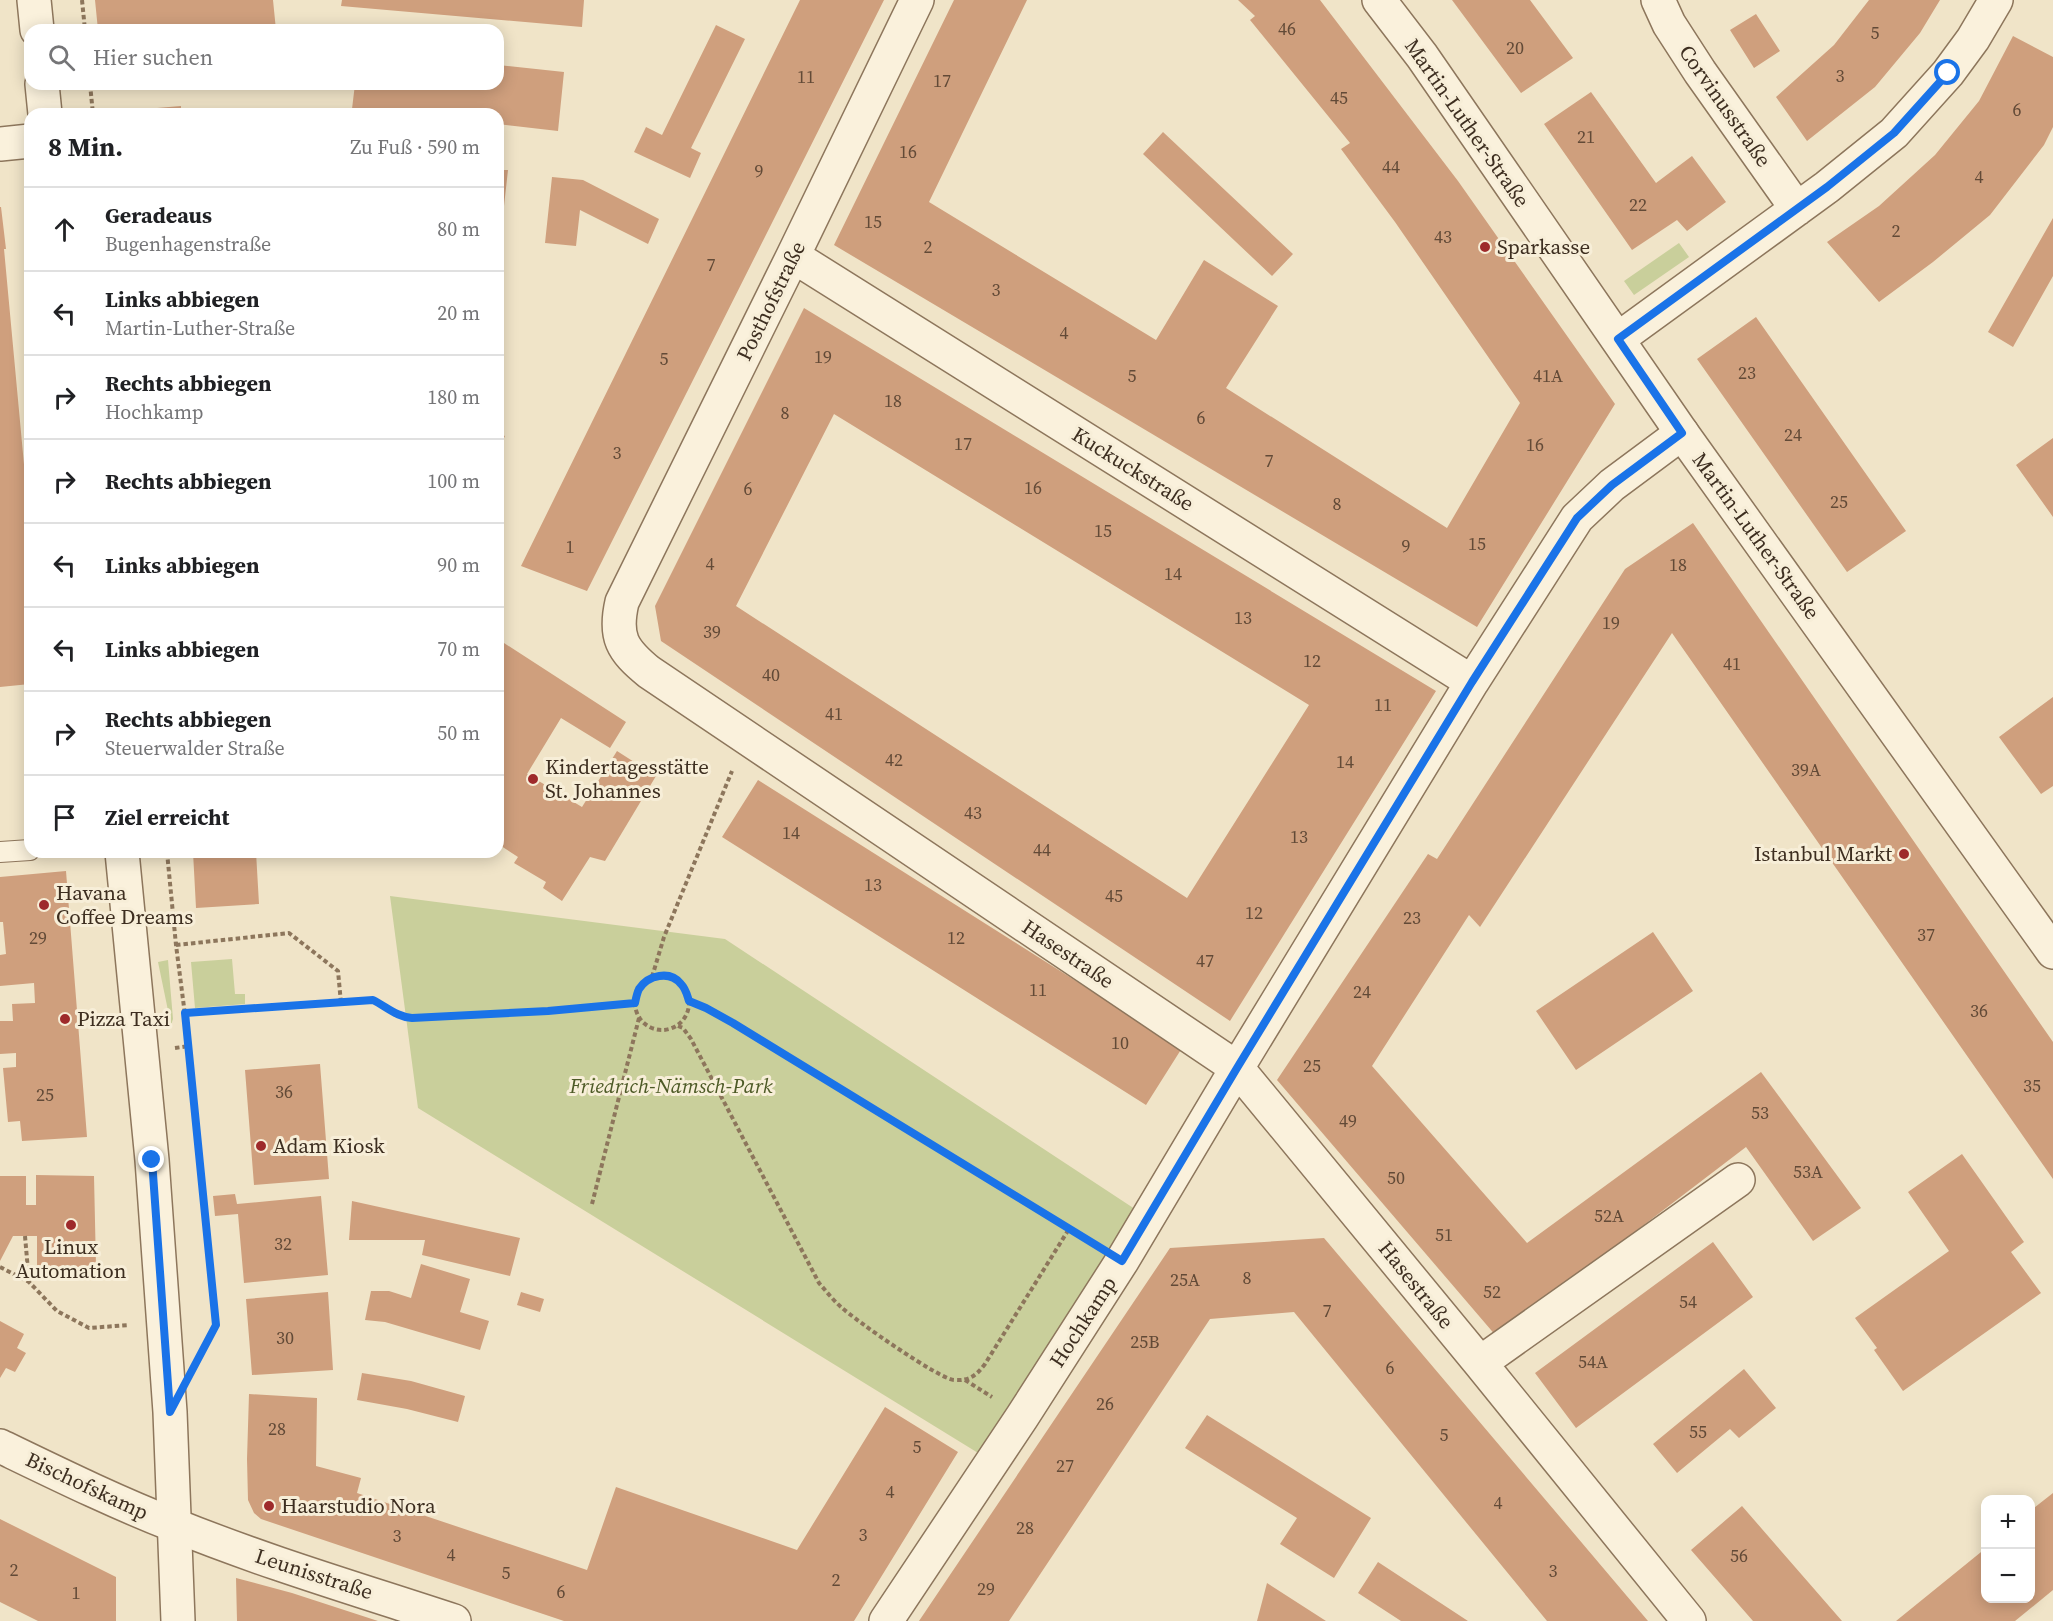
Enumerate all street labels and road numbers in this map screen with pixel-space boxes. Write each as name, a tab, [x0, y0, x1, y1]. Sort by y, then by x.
street label: Martin-Luther-Straße	[1398, 33, 1537, 213]
street label: Corvinusstraße	[1672, 39, 1778, 173]
street label: Posthofstraße	[729, 236, 812, 365]
street label: Kuckuckstraße	[1067, 419, 1200, 518]
street label: Martin-Luther-Straße	[1686, 446, 1827, 625]
street label: Hasestraße	[1017, 912, 1120, 995]
street label: Hasestraße	[1372, 1235, 1461, 1335]
street label: Hochkamp	[1042, 1271, 1123, 1373]
street label: Bischofskamp	[21, 1445, 153, 1527]
street label: Leunisstraße	[252, 1541, 377, 1606]

